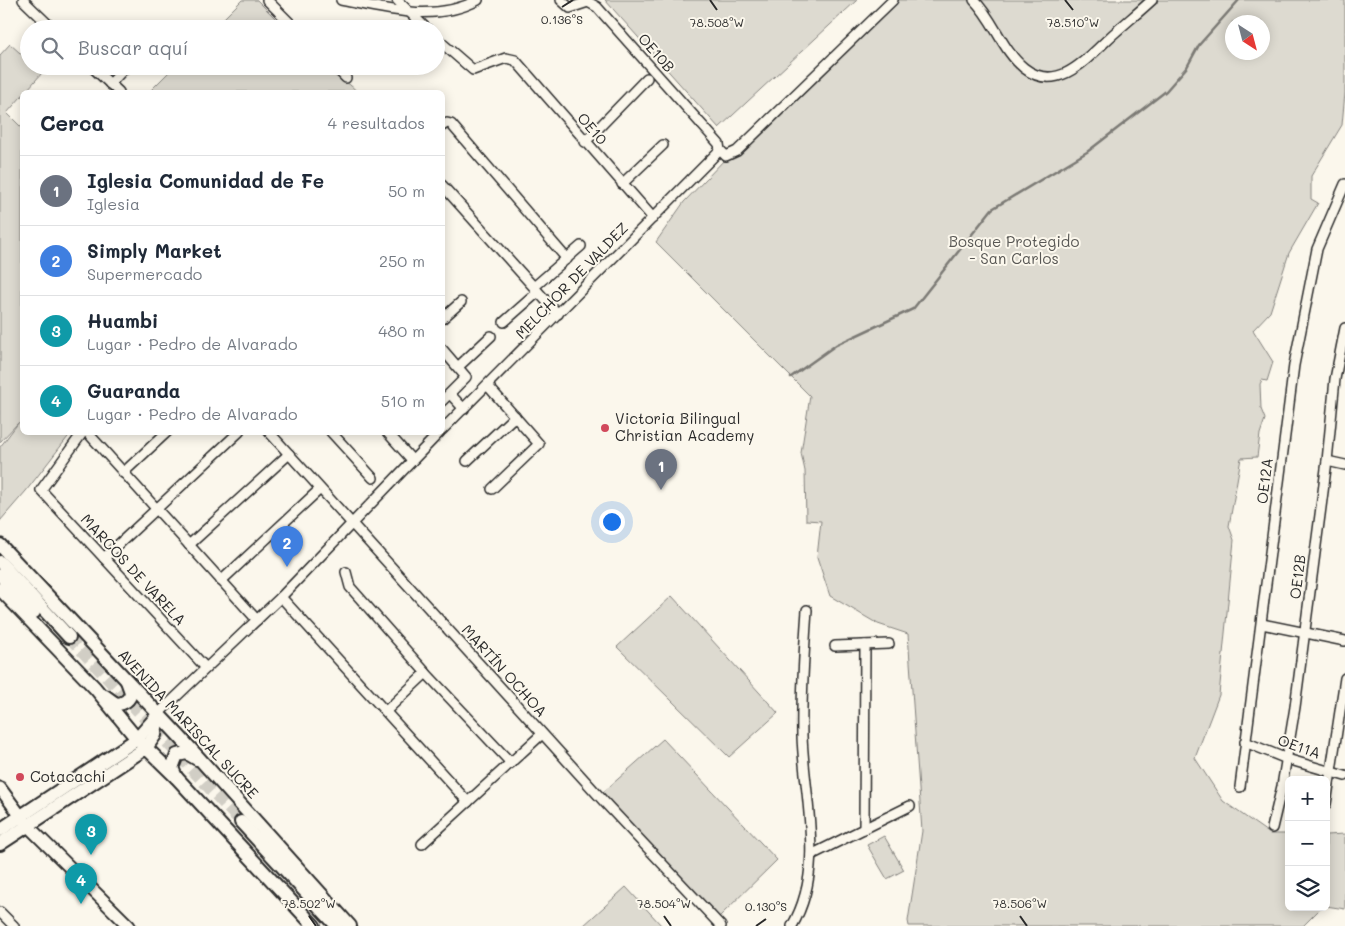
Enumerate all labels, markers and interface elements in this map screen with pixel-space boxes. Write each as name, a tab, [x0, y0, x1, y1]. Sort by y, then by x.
text: 0.136°S	[541, 11, 583, 27]
text: 78.508°W	[690, 14, 744, 30]
text: 78.510°W	[1047, 14, 1099, 30]
north arrow	[1225, 15, 1270, 60]
search box	[20, 20, 445, 75]
street label: OE10B	[634, 29, 679, 76]
icon: search	[38, 34, 66, 62]
text: Buscar aquí	[78, 35, 188, 60]
street label: OE10	[573, 108, 612, 149]
text: Cerca	[40, 109, 105, 136]
text: 4 resultados	[328, 112, 425, 133]
text: Iglesia Comunidad de Fe	[87, 168, 324, 193]
text: 1	[52, 180, 60, 201]
text: 50 m	[388, 180, 425, 201]
text: Iglesia	[87, 193, 140, 214]
street label: MELCHOR DE VALDEZ	[510, 218, 632, 343]
park label: Bosque Protegido - San Carlos	[949, 231, 1079, 268]
text: Simply Market	[87, 238, 222, 263]
text: 2	[52, 250, 60, 271]
text: 250 m	[379, 250, 425, 271]
text: Supermercado	[87, 263, 202, 284]
text: Huambi	[87, 308, 158, 333]
text: 3	[51, 320, 61, 341]
text: 480 m	[378, 320, 425, 341]
text: Lugar · Pedro de Alvarado	[87, 333, 297, 354]
text: Guaranda	[87, 378, 180, 403]
text: 4	[51, 390, 61, 411]
text: 510 m	[381, 390, 425, 411]
text: Lugar · Pedro de Alvarado	[87, 403, 297, 424]
place label: Victoria Bilingual Christian Academy	[615, 408, 755, 445]
marker: Victoria Bilingual Christian Academy	[599, 422, 611, 434]
pin: 1	[645, 449, 677, 490]
street label: OE12A	[1251, 457, 1277, 505]
street label: MARCOS DE VARELA	[77, 509, 191, 629]
your location	[599, 509, 625, 535]
pin: 2	[271, 526, 303, 567]
street label: OE12B	[1284, 553, 1310, 600]
street label: MARTÍN OCHOA	[458, 620, 552, 721]
street label: AVENIDA MARISCAL SUCRE	[114, 644, 264, 803]
street label: OE11A	[1275, 729, 1324, 763]
place label: Cotacachi	[30, 766, 106, 786]
marker: Cotacachi	[14, 771, 26, 783]
map controls	[1285, 776, 1330, 911]
button: +	[1285, 776, 1330, 821]
pin: 3	[75, 814, 107, 855]
button: −	[1285, 821, 1330, 866]
pin: 4	[65, 863, 97, 904]
button: layers	[1285, 866, 1330, 911]
text: 78.502°W	[282, 895, 336, 911]
text: 78.504°W	[637, 895, 691, 911]
text: 78.506°W	[993, 895, 1047, 911]
text: 0.130°S	[745, 898, 787, 914]

